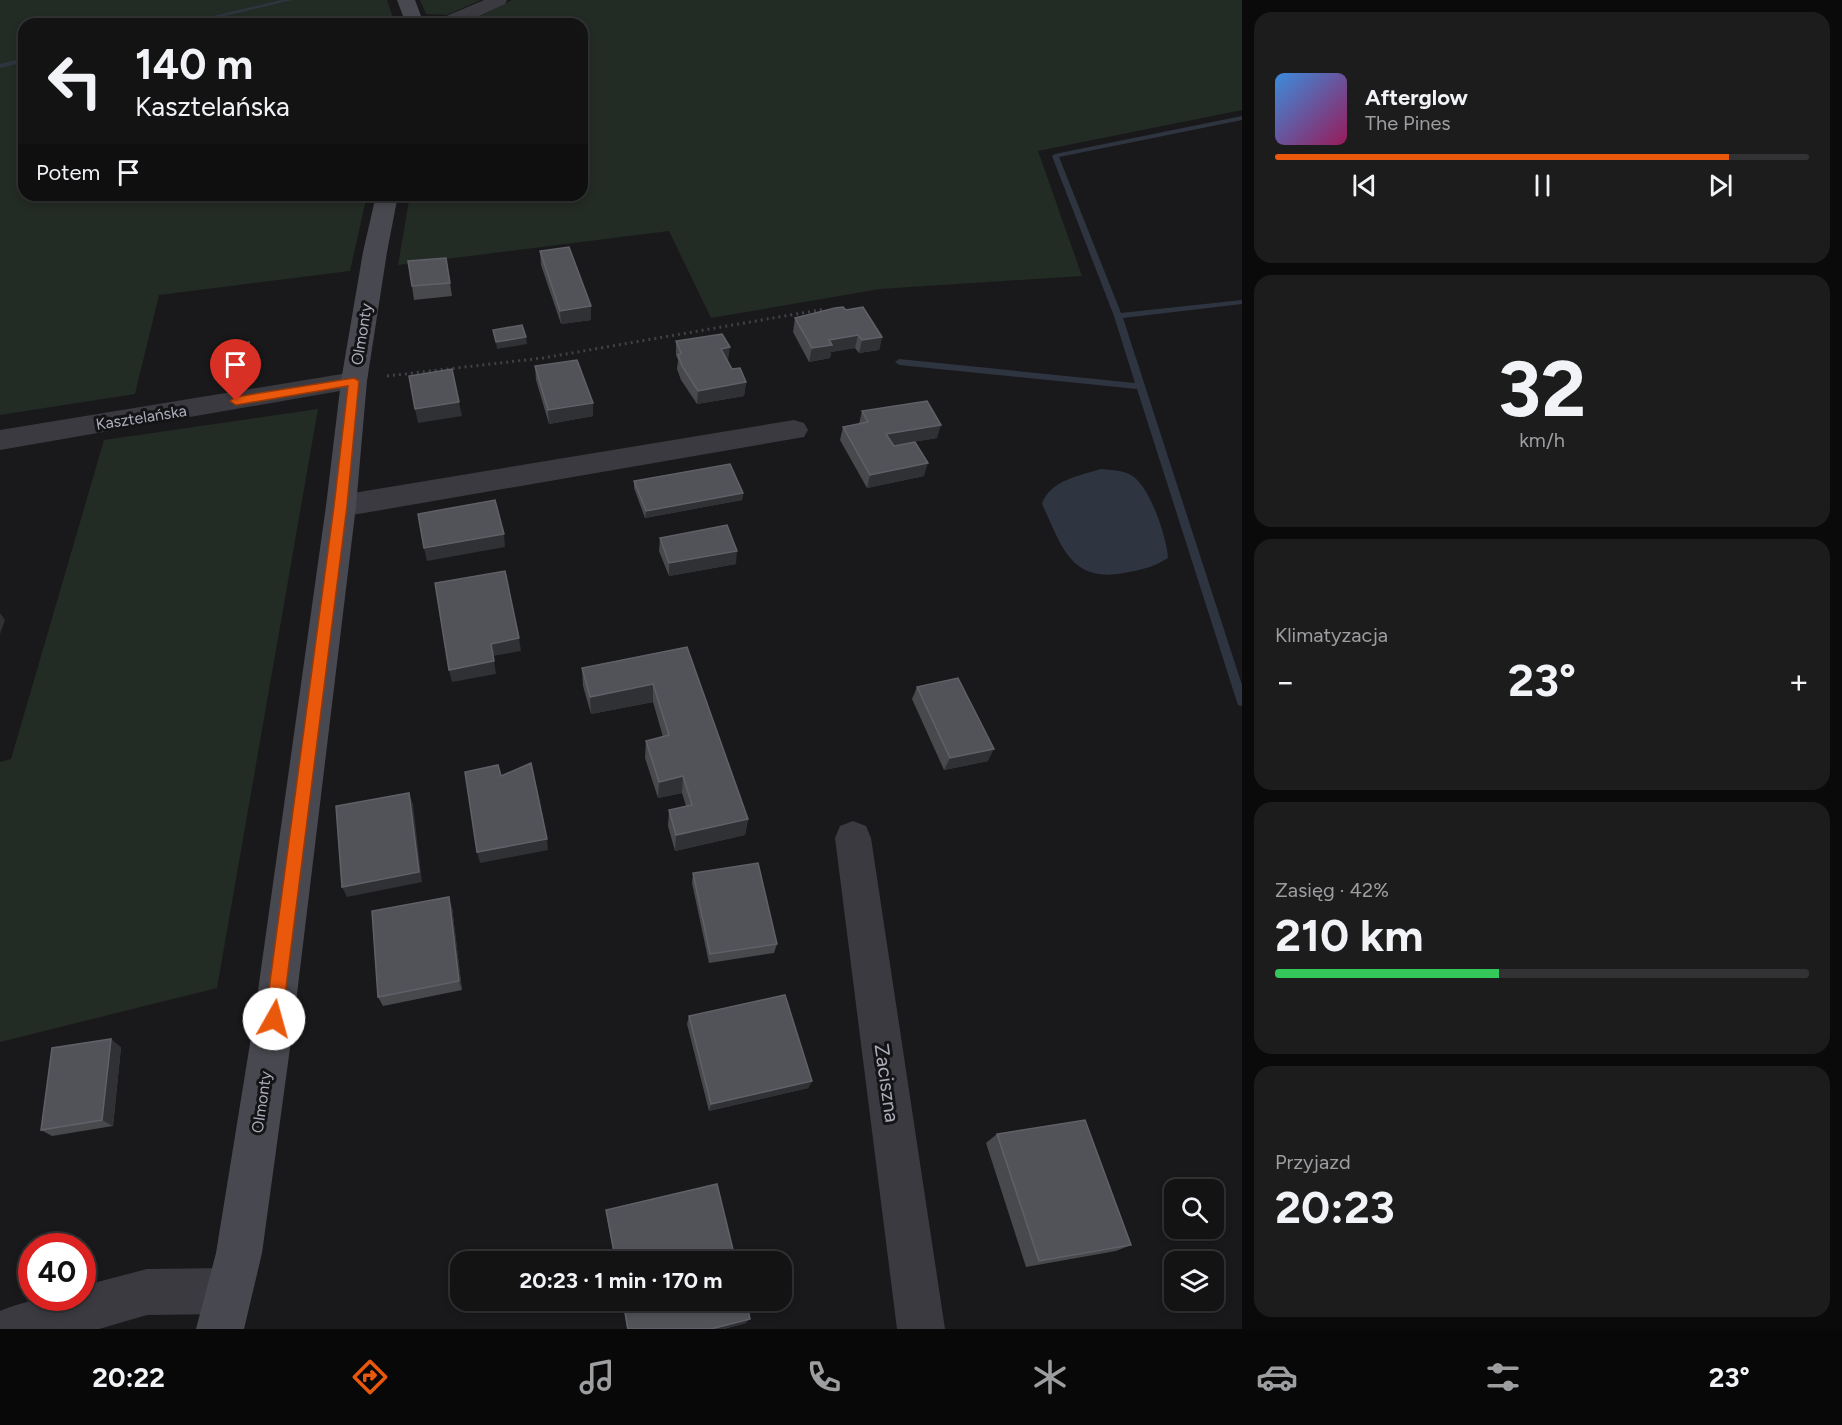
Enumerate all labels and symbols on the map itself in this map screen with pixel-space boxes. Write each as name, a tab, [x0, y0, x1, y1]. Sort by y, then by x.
street label: Olmonty	[347, 301, 376, 366]
pin	[210, 339, 261, 401]
street label: Kasztelańska	[94, 401, 188, 434]
position arrow	[242, 987, 306, 1051]
street label: Zaciszna	[870, 1042, 904, 1124]
street label: Olmonty	[248, 1069, 275, 1134]
speed limit sign: 40	[18, 1233, 96, 1311]

